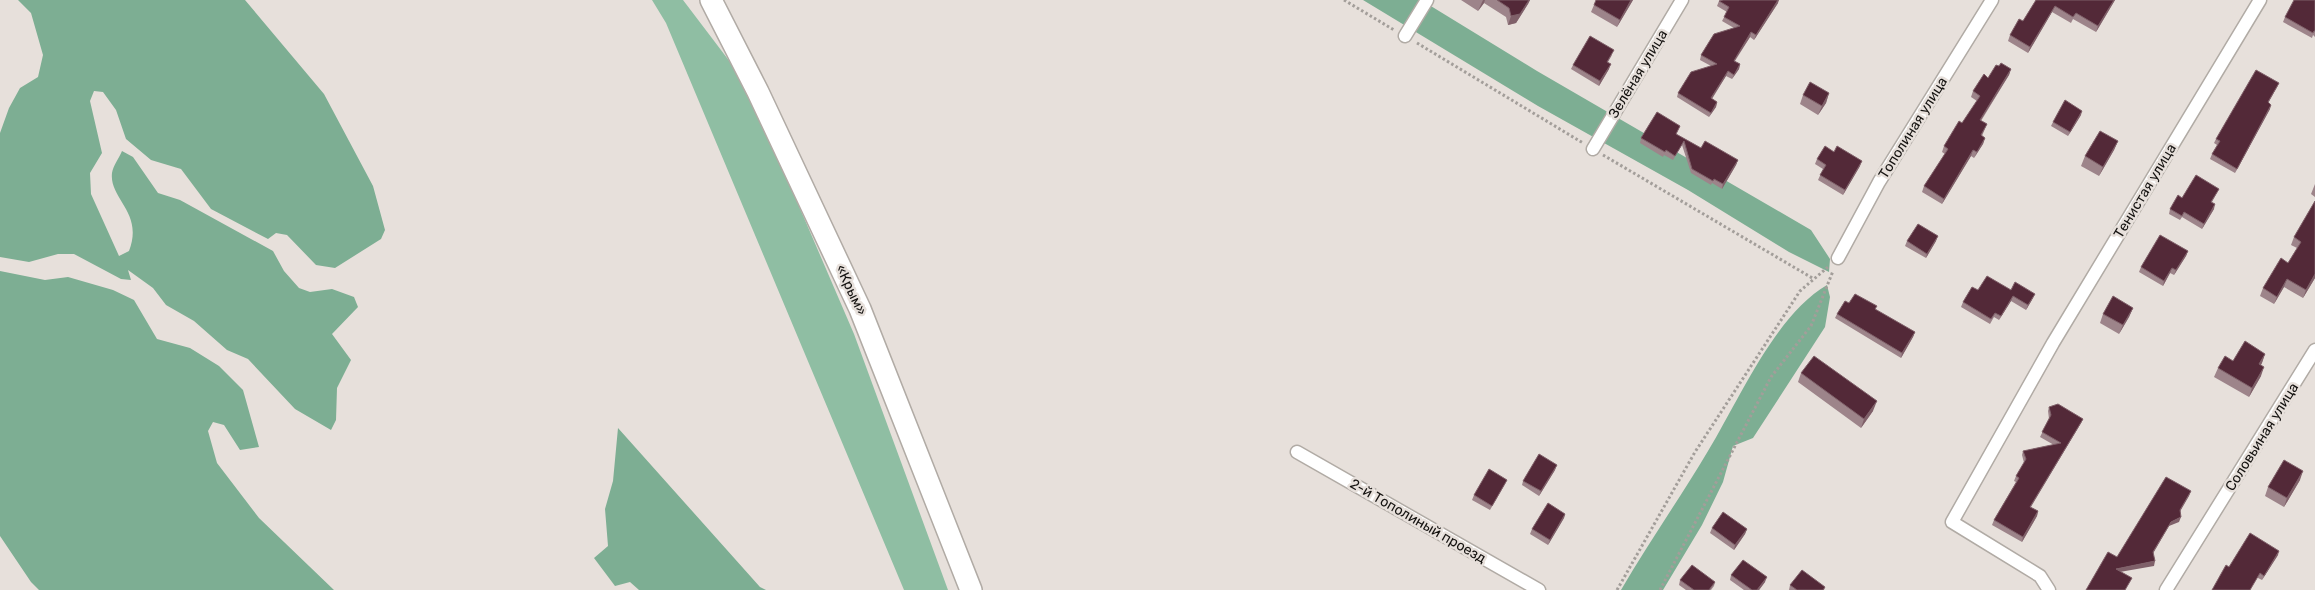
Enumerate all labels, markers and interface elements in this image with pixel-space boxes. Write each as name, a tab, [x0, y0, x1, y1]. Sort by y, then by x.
street label: Зелёная улица	[1605, 27, 1671, 121]
street label: Тополиная улица	[1875, 74, 1951, 182]
street label: Тенистая улица	[2110, 141, 2180, 241]
street label: «Крым»	[832, 262, 870, 318]
street label: Соловьиная улица	[2222, 380, 2302, 494]
street label: 2-й Тополиный проезд	[1347, 475, 1489, 567]

